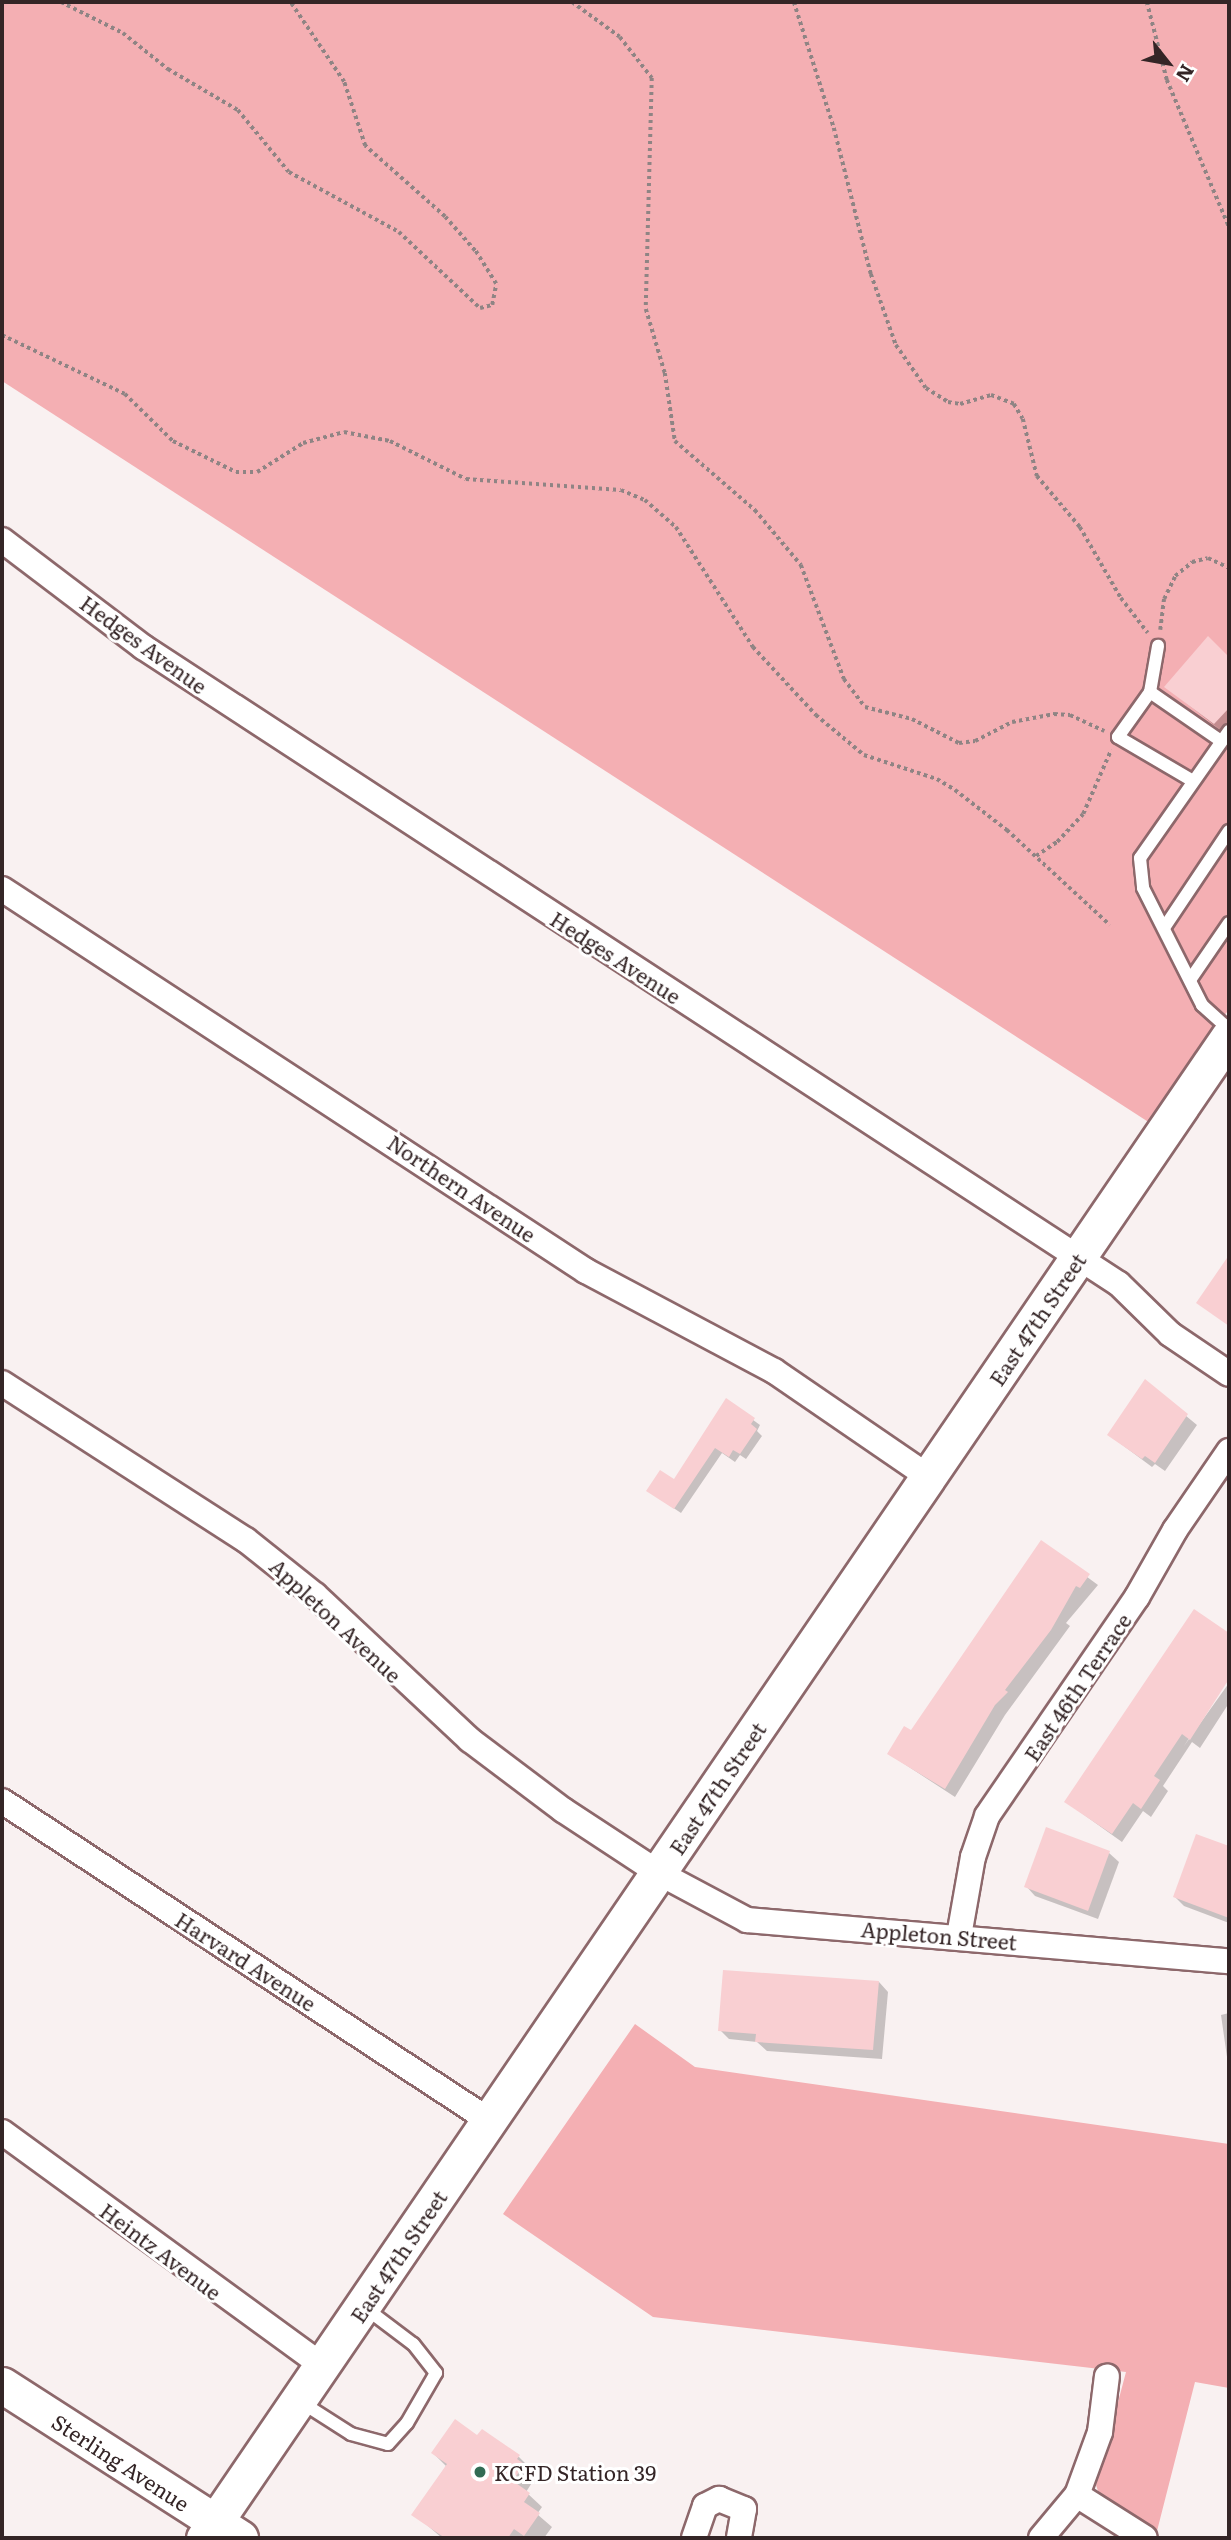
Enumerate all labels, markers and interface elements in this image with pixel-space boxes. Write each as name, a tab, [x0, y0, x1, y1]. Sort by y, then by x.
north arrow	[1133, 28, 1203, 98]
text: N	[1170, 60, 1202, 88]
street label: Hedges Avenue	[76, 590, 212, 698]
street label: Hedges Avenue	[546, 905, 686, 1009]
street label: Northern Avenue	[383, 1129, 541, 1247]
street label: East 47th Street	[983, 1248, 1091, 1390]
street label: Appleton Avenue	[265, 1553, 407, 1687]
street label: East 46th Terrace	[1018, 1608, 1136, 1766]
street label: East 47th Street	[663, 1717, 771, 1859]
street label: Harvard Avenue	[171, 1906, 321, 2016]
street label: Appleton Street	[860, 1916, 1018, 1954]
street label: East 47th Street	[344, 2185, 452, 2327]
street label: Heintz Avenue	[95, 2197, 227, 2305]
street label: Sterling Avenue	[48, 2408, 194, 2516]
place label: KCFD Station 39	[494, 2459, 656, 2485]
marker: KCFD Station 39	[472, 2464, 488, 2480]

